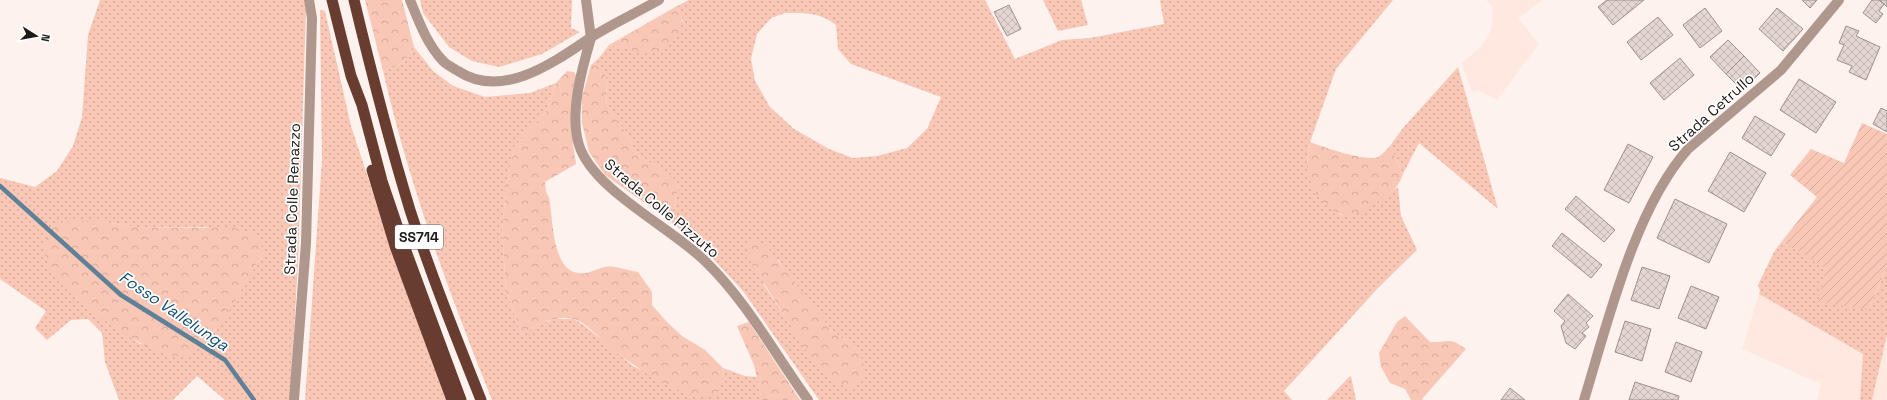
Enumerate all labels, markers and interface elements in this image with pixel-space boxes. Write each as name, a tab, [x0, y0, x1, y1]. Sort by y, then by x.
north arrow	[16, 16, 56, 56]
text: N	[38, 33, 53, 43]
street label: Strada Cetrullo	[1664, 69, 1758, 155]
street label: Strada Colle Renazzo	[280, 123, 304, 275]
street label: Strada Colle Pizzuto	[601, 154, 723, 262]
road number: SS714	[395, 225, 443, 249]
water label: Fosso Vallelunga	[115, 267, 234, 356]

